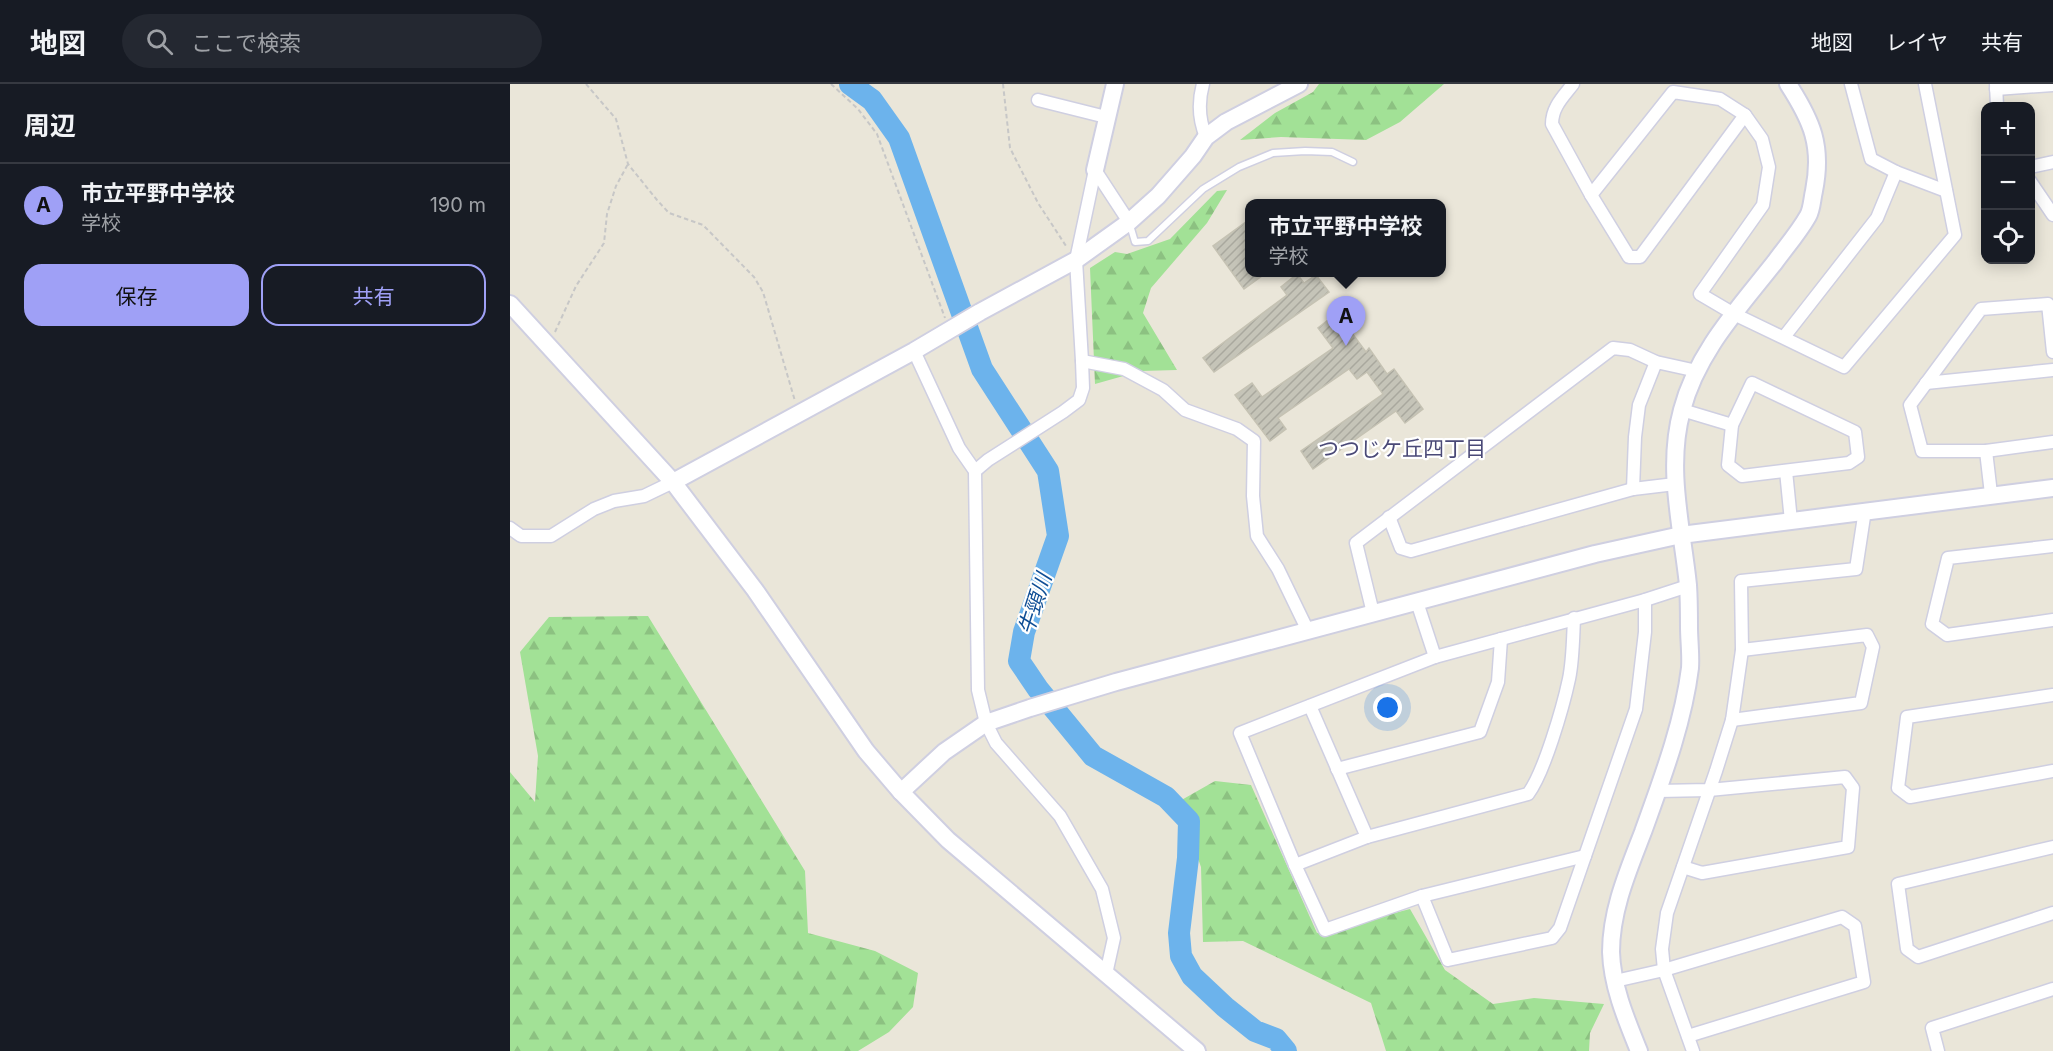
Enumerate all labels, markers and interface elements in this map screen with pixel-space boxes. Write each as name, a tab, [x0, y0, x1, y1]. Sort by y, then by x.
search box	[122, 14, 542, 68]
icon: search	[143, 25, 176, 58]
text: 地図	[30, 26, 86, 60]
text: ここで検索	[191, 30, 301, 56]
text: 地図	[1811, 30, 1853, 55]
text: レイヤ	[1886, 30, 1948, 55]
text: 共有	[1981, 30, 2023, 55]
map controls	[1981, 102, 2035, 264]
button: +	[1981, 102, 2035, 156]
text: 周辺	[24, 110, 76, 141]
button: −	[1981, 156, 2035, 210]
text: 市立平野中学校	[81, 180, 235, 206]
text: A	[36, 193, 51, 217]
text: 190 m	[430, 193, 486, 217]
popup	[1245, 199, 1446, 277]
button: locate	[1981, 210, 2035, 264]
text: 学校	[81, 211, 121, 235]
text: 市立平野中学校	[1268, 213, 1423, 239]
text: 学校	[1268, 244, 1308, 268]
button: 保存	[24, 264, 249, 326]
button: 共有	[261, 264, 486, 326]
pin: A	[1326, 296, 1366, 346]
district label: つつじケ丘四丁目	[1318, 436, 1486, 461]
water label: 牛頸川	[1013, 568, 1057, 638]
your location	[1373, 693, 1402, 722]

